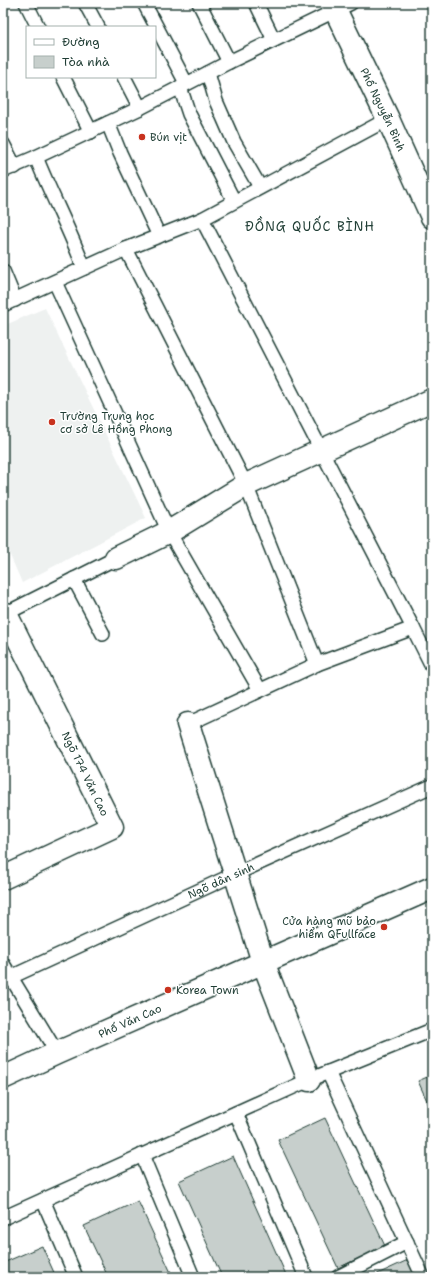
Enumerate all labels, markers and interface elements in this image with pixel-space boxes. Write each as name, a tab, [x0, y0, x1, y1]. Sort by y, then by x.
legend	[26, 26, 156, 78]
text: Đường	[62, 34, 100, 50]
text: Tòa nhà	[62, 54, 110, 70]
street label: Phố Nguyễn Bình	[357, 65, 409, 154]
place label: Bún vịt	[150, 130, 187, 145]
marker: Bún vịt	[137, 132, 147, 142]
district label: ĐỒNG QUỐC BÌNH	[245, 215, 375, 235]
place label: Trường Trung học cơ sở Lê Hồng Phong	[60, 409, 172, 437]
marker: Trường Trung học cơ sở Lê Hồng Phong	[47, 417, 57, 427]
street label: Ngõ 174 Văn Cao	[58, 729, 112, 819]
street label: Ngõ dân sinh	[185, 859, 257, 902]
place label: Cửa hàng mũ bảo hiểm QFullface	[282, 914, 376, 942]
marker: Cửa hàng mũ bảo hiểm QFullface	[379, 922, 389, 932]
place label: Korea Town	[176, 983, 239, 998]
marker: Korea Town	[163, 985, 173, 995]
street label: Phố Văn Cao	[96, 1000, 164, 1041]

